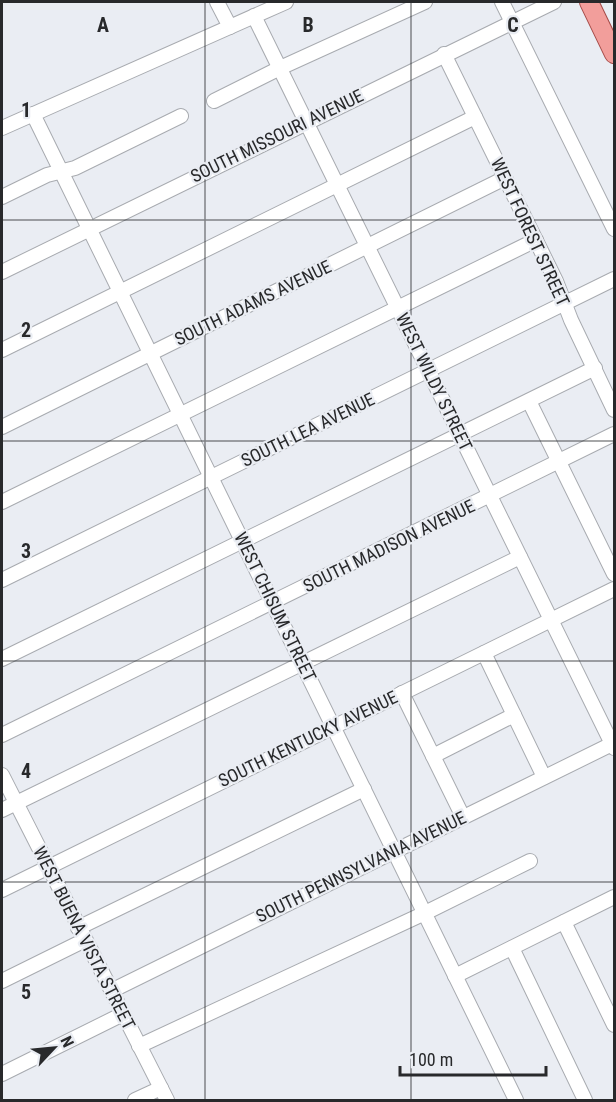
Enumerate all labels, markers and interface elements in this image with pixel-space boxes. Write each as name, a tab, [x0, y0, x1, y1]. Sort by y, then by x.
text: A	[97, 13, 109, 37]
text: B	[302, 13, 314, 37]
text: C	[507, 13, 519, 37]
street label: SOUTH MISSOURI AVENUE	[187, 85, 367, 187]
text: 1	[21, 98, 31, 122]
street label: WEST FOREST STREET	[487, 154, 574, 309]
street label: SOUTH ADAMS AVENUE	[171, 255, 335, 350]
street label: WEST WILDY STREET	[392, 309, 477, 454]
text: 2	[21, 318, 31, 342]
street label: SOUTH LEA AVENUE	[238, 388, 378, 471]
street label: SOUTH MADISON AVENUE	[300, 495, 478, 596]
street label: WEST CHISUM STREET	[230, 529, 321, 685]
text: 3	[21, 539, 31, 563]
street label: SOUTH KENTUCKY AVENUE	[215, 686, 401, 791]
text: 4	[21, 759, 31, 783]
street label: SOUTH PENNSYLVANIA AVENUE	[252, 806, 469, 927]
street label: WEST BUENA VISTA STREET	[29, 843, 140, 1033]
text: 5	[21, 980, 31, 1004]
north arrow	[24, 1018, 84, 1078]
text: N	[56, 1033, 78, 1050]
scale bar	[400, 1039, 546, 1077]
text: 100 m	[409, 1049, 453, 1070]

